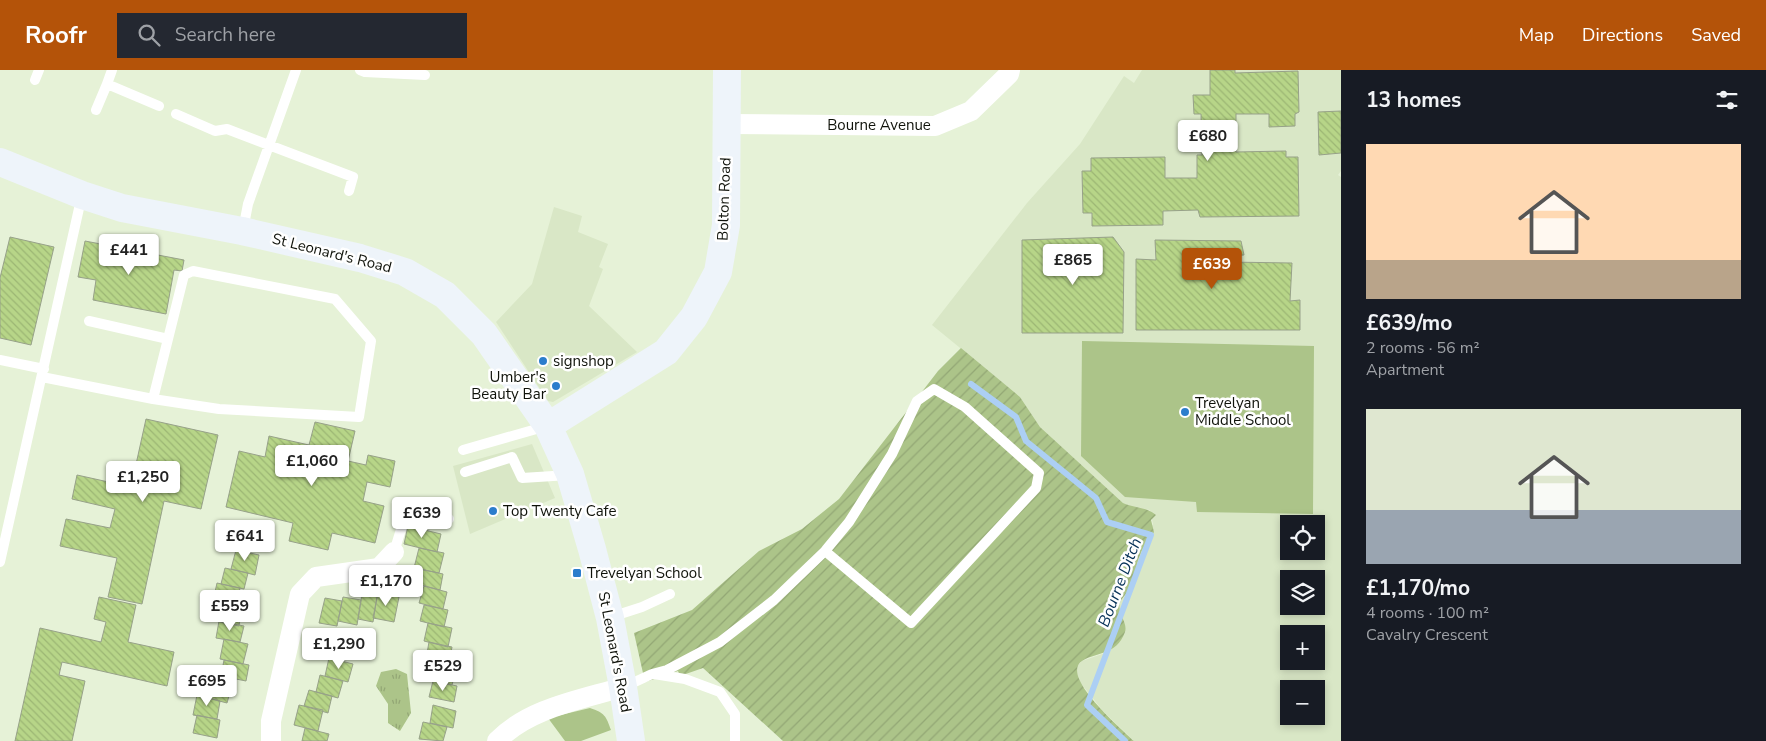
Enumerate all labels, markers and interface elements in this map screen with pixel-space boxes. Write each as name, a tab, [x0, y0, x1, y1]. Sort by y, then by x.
search box	[117, 13, 467, 58]
text: Roofr	[25, 19, 87, 51]
icon: search	[135, 21, 163, 49]
text: Search here	[175, 22, 276, 48]
text: Map	[1519, 23, 1554, 47]
text: Directions	[1582, 23, 1663, 47]
text: Saved	[1691, 23, 1741, 47]
text: 13 homes	[1366, 86, 1461, 114]
icon: filters	[1713, 86, 1741, 114]
street label: Bourne Avenue	[827, 115, 931, 135]
pin: £680	[1178, 119, 1238, 162]
text: £680	[1189, 125, 1227, 147]
street label: Bolton Road	[713, 157, 735, 241]
icon: home	[1509, 177, 1599, 267]
street label: St Leonard's Road	[270, 228, 394, 278]
pin: £441	[99, 234, 159, 276]
text: £441	[110, 239, 148, 261]
pin: £865	[1043, 244, 1103, 286]
pin: £639	[1182, 248, 1242, 290]
text: £865	[1054, 249, 1092, 271]
text: £639	[1193, 253, 1231, 275]
text: £639/mo	[1366, 309, 1452, 337]
text: 2 rooms · 56 m²	[1366, 337, 1479, 359]
place label: signshop	[553, 351, 614, 371]
marker: signshop	[537, 355, 549, 367]
text: Apartment	[1366, 359, 1444, 381]
place label: Umber's Beauty Bar	[471, 367, 547, 404]
marker: Umber's Beauty Bar	[550, 380, 562, 392]
place label: Trevelyan Middle School	[1195, 393, 1291, 430]
marker: Trevelyan Middle School	[1179, 406, 1191, 418]
icon: home	[1509, 442, 1599, 532]
pin: £1,060	[271, 444, 353, 487]
text: £1,060	[286, 450, 338, 472]
pin: £1,250	[102, 460, 184, 503]
text: £1,250	[117, 466, 169, 488]
pin: £639	[392, 496, 452, 539]
place label: Top Twenty Cafe	[503, 501, 616, 521]
text: £639	[403, 502, 441, 524]
marker: Top Twenty Cafe	[487, 505, 499, 517]
map controls	[1280, 515, 1325, 725]
button: locate	[1280, 515, 1325, 560]
pin: £641	[215, 520, 275, 562]
text: £641	[226, 525, 264, 547]
water label: Bourne Ditch	[1093, 535, 1147, 630]
place label: Trevelyan School	[587, 563, 702, 583]
pin: £1,170	[345, 564, 427, 607]
marker: Trevelyan School	[571, 567, 583, 579]
text: £1,170	[360, 570, 412, 592]
button: layers	[1280, 570, 1325, 615]
text: £1,170/mo	[1366, 574, 1470, 602]
pin: £559	[200, 590, 260, 632]
street label: St Leonard's Road	[593, 590, 637, 714]
text: £559	[211, 595, 249, 617]
text: 4 rooms · 100 m²	[1366, 602, 1489, 624]
text: Cavalry Crescent	[1366, 624, 1488, 646]
button: +	[1280, 625, 1325, 670]
pin: £1,290	[298, 628, 380, 670]
text: £1,290	[313, 633, 365, 655]
pin: £529	[413, 650, 473, 692]
text: £529	[424, 655, 462, 677]
pin: £695	[177, 664, 237, 707]
text: £695	[188, 670, 226, 692]
button: −	[1280, 680, 1325, 725]

